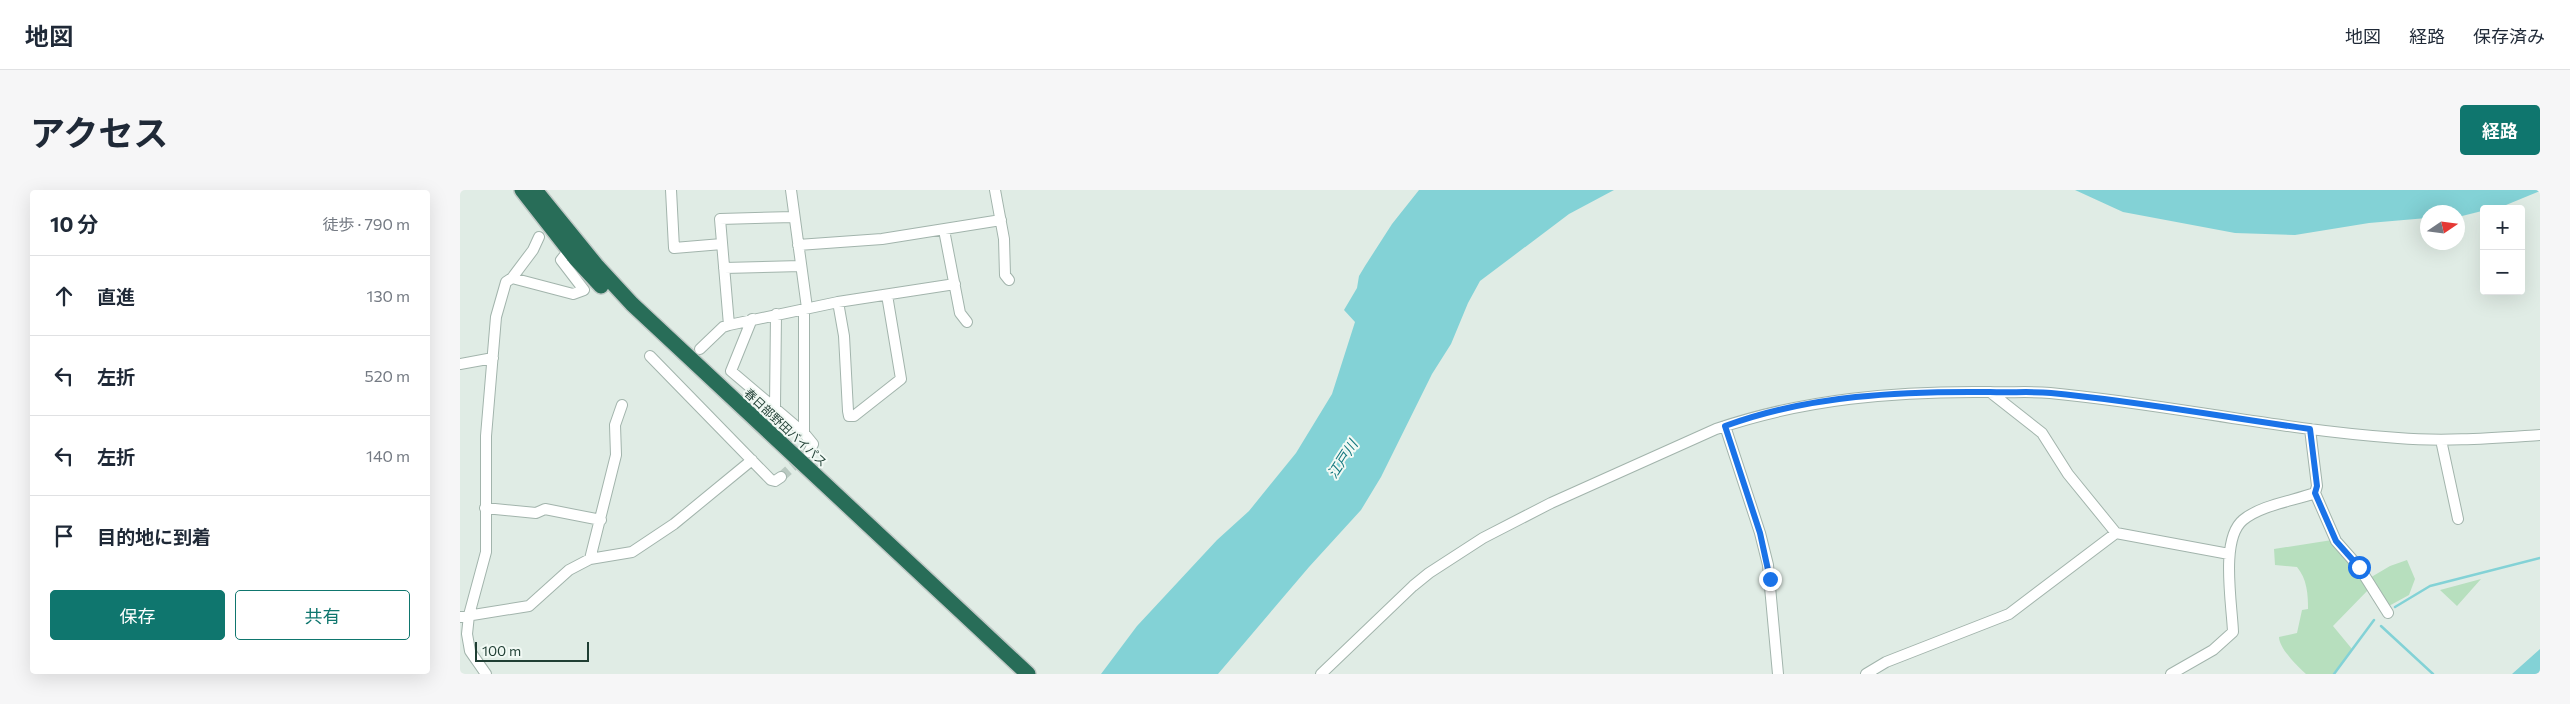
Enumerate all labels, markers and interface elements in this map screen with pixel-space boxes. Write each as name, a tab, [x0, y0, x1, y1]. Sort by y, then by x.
text: 地図	[25, 21, 73, 50]
text: 地図	[2345, 25, 2381, 47]
text: 経路	[2409, 25, 2445, 47]
text: 保存済み	[2473, 25, 2545, 47]
button: 経路	[2460, 105, 2540, 155]
text: アクセス	[30, 110, 168, 153]
north arrow	[2420, 205, 2465, 250]
map controls	[2480, 205, 2525, 295]
button: +	[2480, 205, 2525, 250]
text: 10 分	[50, 211, 98, 236]
text: 徒歩 · 790 m	[323, 214, 410, 233]
button: −	[2480, 250, 2525, 295]
icon: ahead	[50, 282, 78, 310]
text: 直進	[97, 285, 135, 308]
text: 130 m	[367, 286, 410, 305]
icon: left	[50, 362, 78, 390]
text: 左折	[97, 365, 135, 388]
text: 520 m	[365, 366, 410, 385]
street label: 春日部野田バイパス	[742, 385, 830, 469]
water label: 江戸川	[1323, 435, 1362, 481]
icon: left	[50, 442, 78, 470]
text: 左折	[97, 445, 135, 468]
text: 140 m	[366, 446, 410, 465]
icon: arrive	[50, 522, 78, 550]
text: 目的地に到着	[97, 525, 211, 548]
route start	[2348, 556, 2371, 579]
route end	[1759, 568, 1782, 591]
button: 保存	[50, 590, 225, 640]
button: 共有	[235, 590, 410, 640]
scale bar	[475, 639, 589, 662]
text: 100 m	[482, 642, 521, 659]

